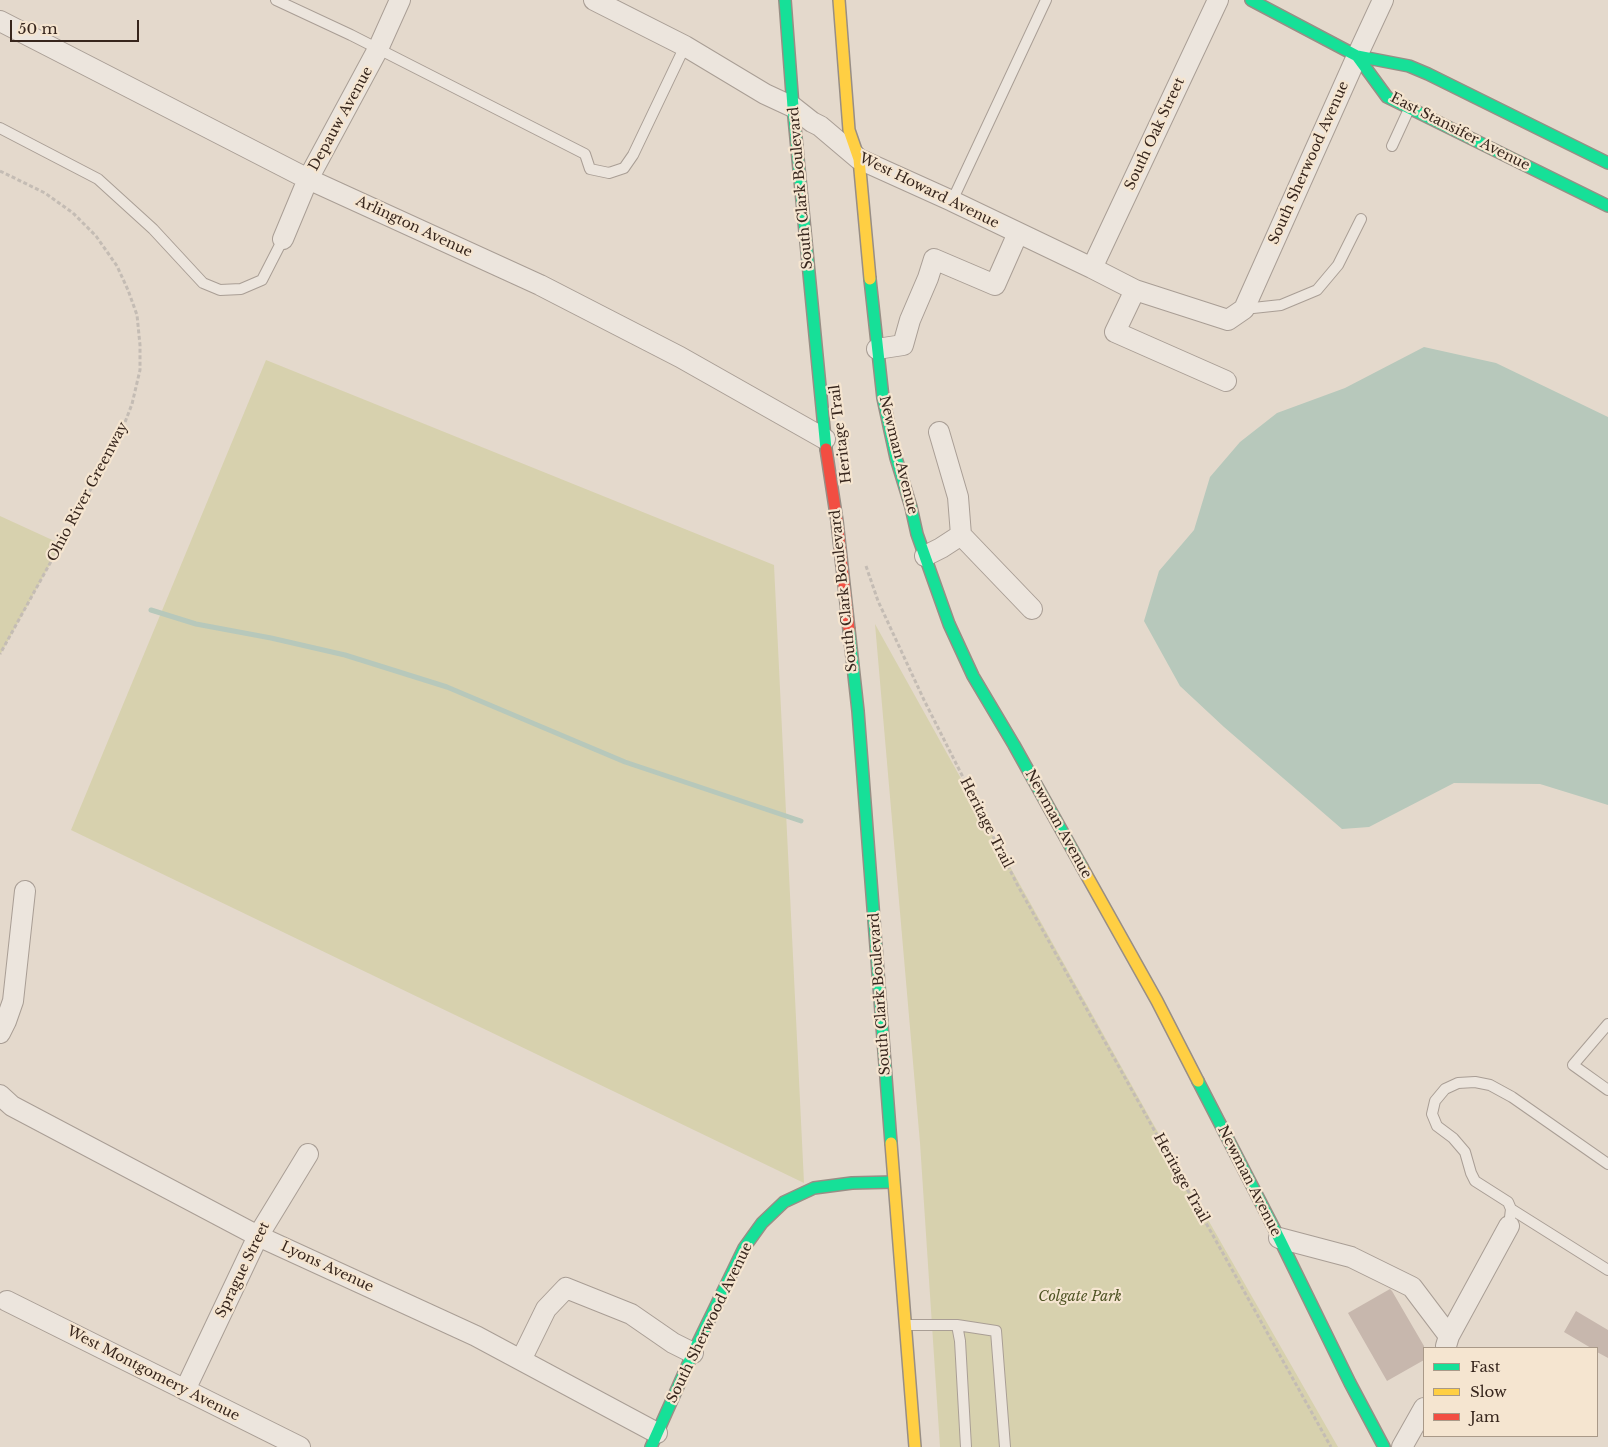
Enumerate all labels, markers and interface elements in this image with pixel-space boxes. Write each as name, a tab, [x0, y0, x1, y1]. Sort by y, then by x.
scale bar	[12, 10, 141, 42]
text: 50 m	[18, 19, 58, 38]
street label: Depauw Avenue	[305, 64, 377, 174]
street label: South Oak Street	[1122, 75, 1188, 193]
street label: South Sherwood Avenue	[1265, 79, 1353, 247]
street label: East Stansifer Avenue	[1388, 90, 1532, 174]
street label: South Clark Boulevard	[786, 106, 816, 270]
street label: West Howard Avenue	[856, 150, 1002, 232]
street label: Arlington Avenue	[353, 193, 475, 261]
street label: Heritage Trail	[827, 384, 855, 484]
street label: Newman Avenue	[875, 394, 921, 516]
street label: Ohio River Greenway	[44, 419, 132, 565]
street label: South Clark Boulevard	[827, 509, 861, 673]
street label: Newman Avenue	[1021, 767, 1095, 881]
street label: Heritage Trail	[956, 775, 1016, 871]
street label: South Clark Boulevard	[866, 912, 894, 1076]
street label: Newman Avenue	[1214, 1123, 1284, 1239]
street label: Heritage Trail	[1150, 1130, 1212, 1226]
street label: Sprague Street	[212, 1219, 274, 1321]
street label: Lyons Avenue	[278, 1238, 376, 1296]
street label: South Sherwood Avenue	[664, 1240, 756, 1406]
park label: Colgate Park	[1038, 1289, 1122, 1305]
street label: West Montgomery Avenue	[64, 1323, 242, 1425]
legend	[1423, 1347, 1598, 1437]
text: Fast	[1470, 1357, 1500, 1376]
text: Slow	[1470, 1382, 1507, 1401]
text: Jam	[1470, 1407, 1500, 1426]

